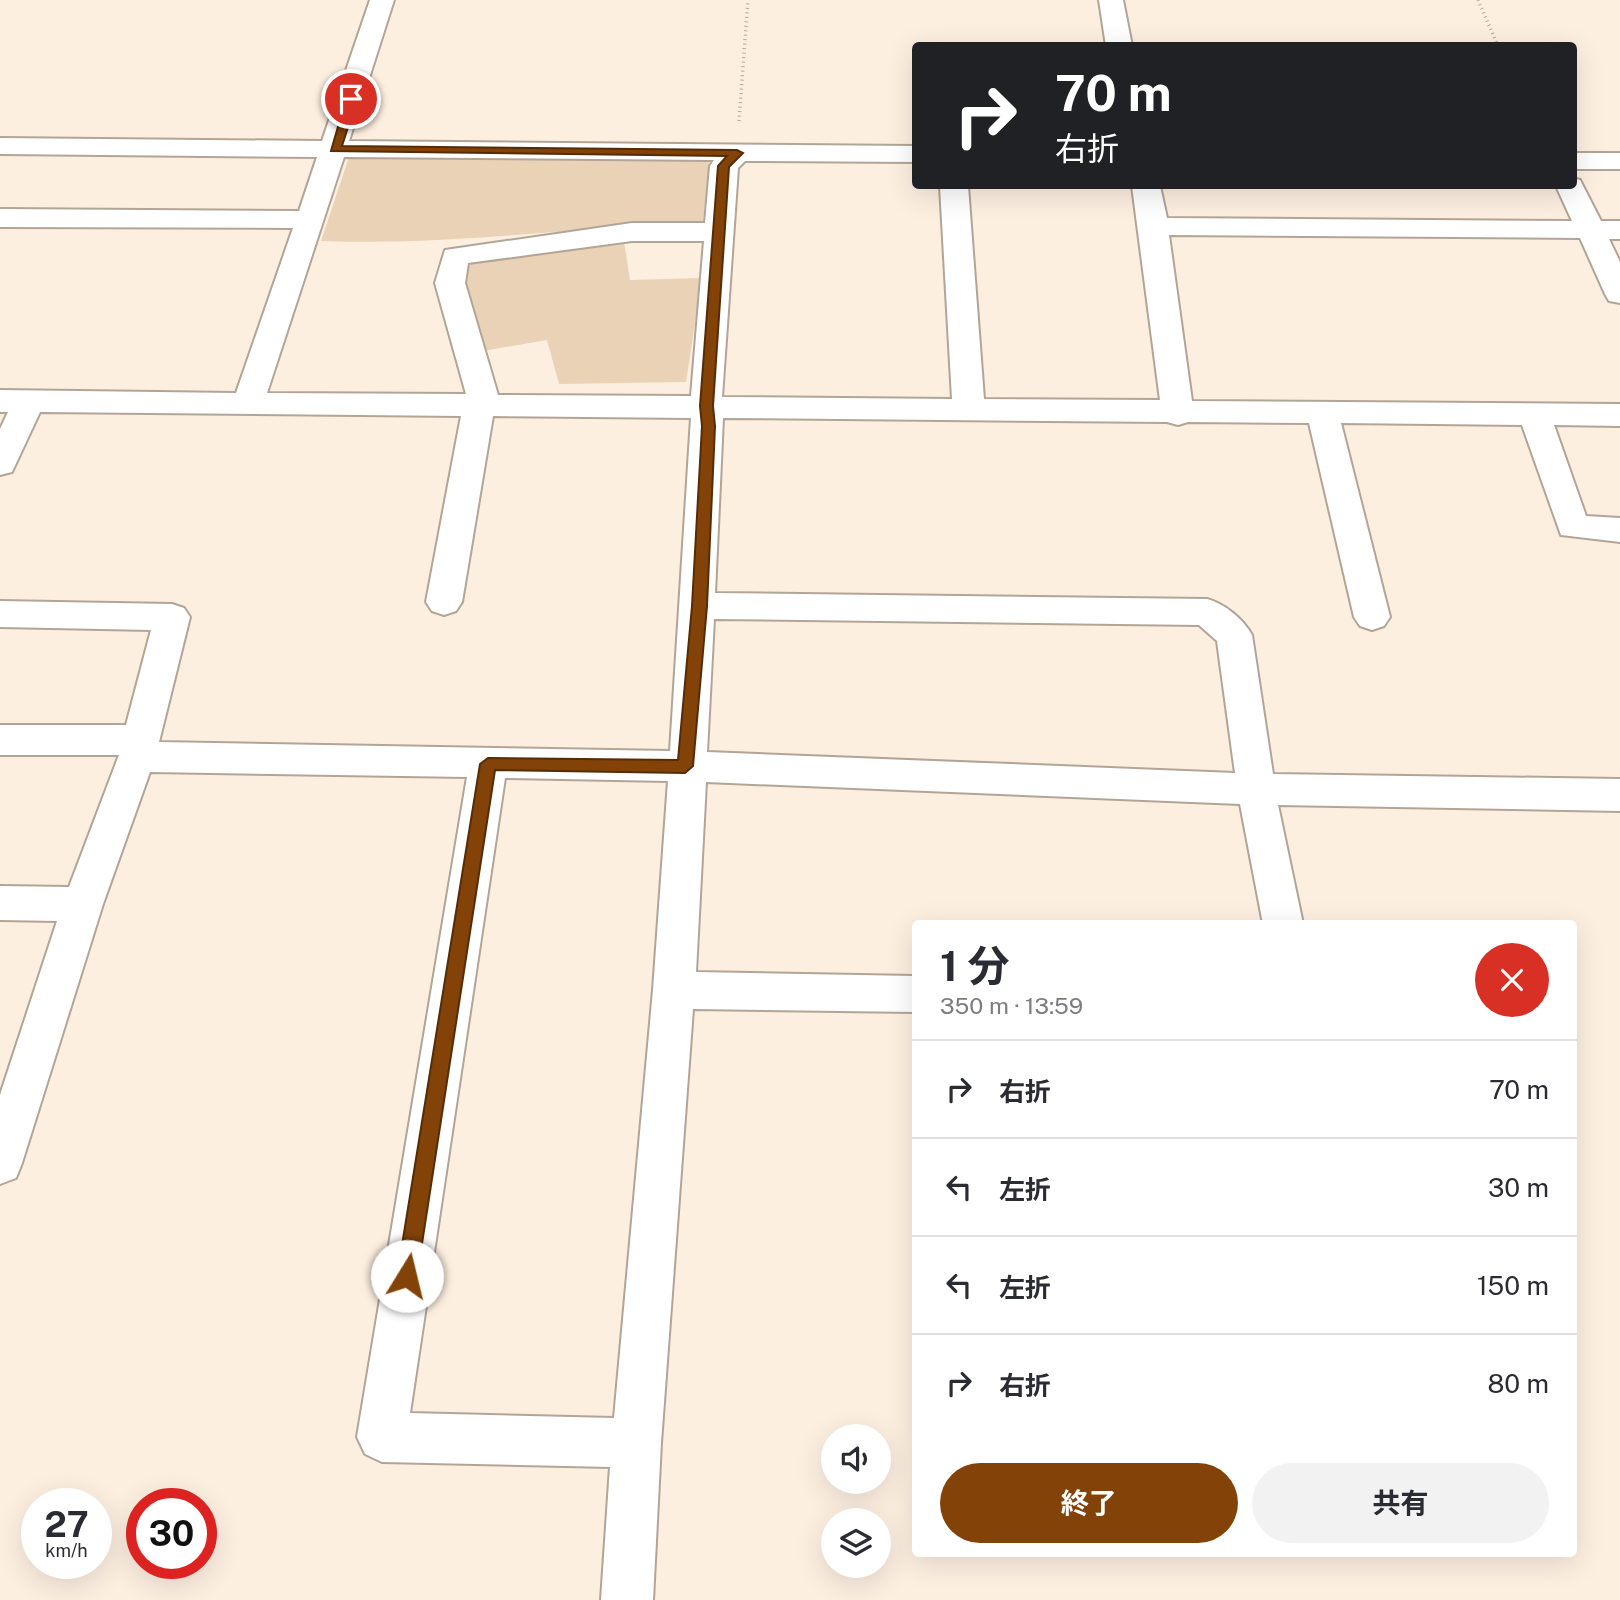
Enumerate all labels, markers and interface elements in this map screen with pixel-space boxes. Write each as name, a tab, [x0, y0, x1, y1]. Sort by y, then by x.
text: 70 m	[1055, 64, 1172, 122]
pin	[321, 69, 381, 129]
icon: right	[940, 70, 1031, 161]
icon: arrive	[332, 80, 370, 118]
text: 右折	[1055, 130, 1119, 167]
text: 1 分	[940, 941, 1009, 990]
button: close	[1475, 943, 1549, 1017]
text: 350 m · 13:59	[940, 992, 1083, 1019]
icon: right	[940, 1070, 978, 1108]
text: 70 m	[1489, 1074, 1549, 1105]
text: 右折	[999, 1076, 1051, 1107]
icon: left	[940, 1168, 978, 1206]
text: 30 m	[1488, 1172, 1549, 1203]
text: 左折	[999, 1174, 1051, 1205]
position arrow	[370, 1239, 444, 1313]
icon: left	[940, 1266, 978, 1304]
text: 150 m	[1477, 1270, 1549, 1301]
text: 左折	[999, 1272, 1051, 1303]
icon: right	[940, 1364, 978, 1402]
text: 80 m	[1488, 1368, 1549, 1399]
text: 右折	[999, 1370, 1051, 1401]
map controls	[821, 1424, 891, 1578]
button: sound	[821, 1424, 891, 1494]
button: 終了	[940, 1463, 1238, 1543]
button: 共有	[1252, 1463, 1549, 1543]
speed limit sign: 30	[126, 1488, 217, 1579]
text: 27	[44, 1504, 89, 1545]
button: layers	[821, 1508, 891, 1578]
text: km/h	[45, 1540, 88, 1561]

